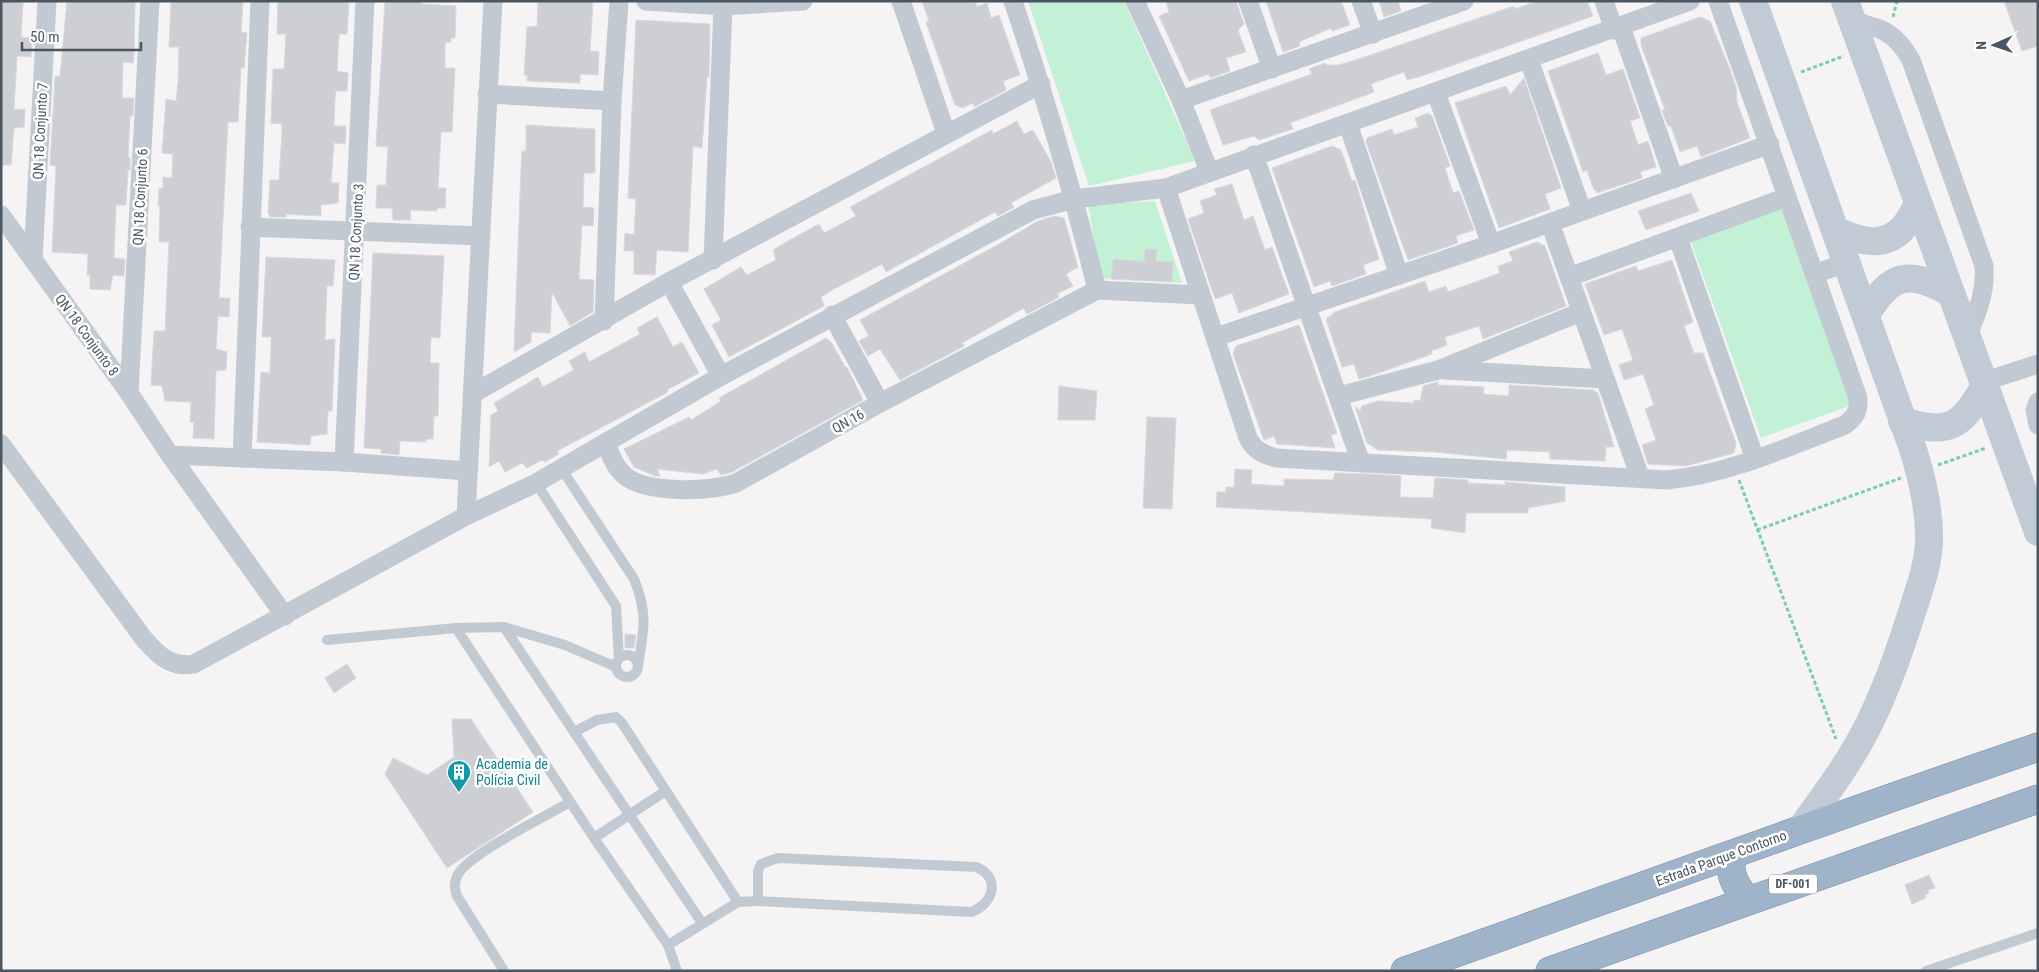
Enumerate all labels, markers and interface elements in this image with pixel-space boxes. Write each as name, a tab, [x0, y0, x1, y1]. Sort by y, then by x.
scale bar	[22, 20, 141, 52]
north arrow	[1969, 20, 2019, 70]
text: 50 m	[30, 28, 60, 46]
text: N	[1973, 41, 1989, 50]
street label: QN 18 Conjunto 7	[29, 82, 51, 180]
street label: QN 18 Conjunto 6	[129, 148, 151, 246]
street label: QN 18 Conjunto 3	[345, 183, 367, 281]
street label: QN 18 Conjunto 8	[52, 291, 122, 379]
street label: QN 16	[829, 406, 867, 436]
place label: Academia de Polícia Civil	[476, 756, 548, 788]
building icon: Academia de Polícia Civil	[446, 759, 472, 793]
street label: Estrada Parque Contorno	[1653, 827, 1789, 889]
road number: DF-001	[1769, 874, 1817, 894]

